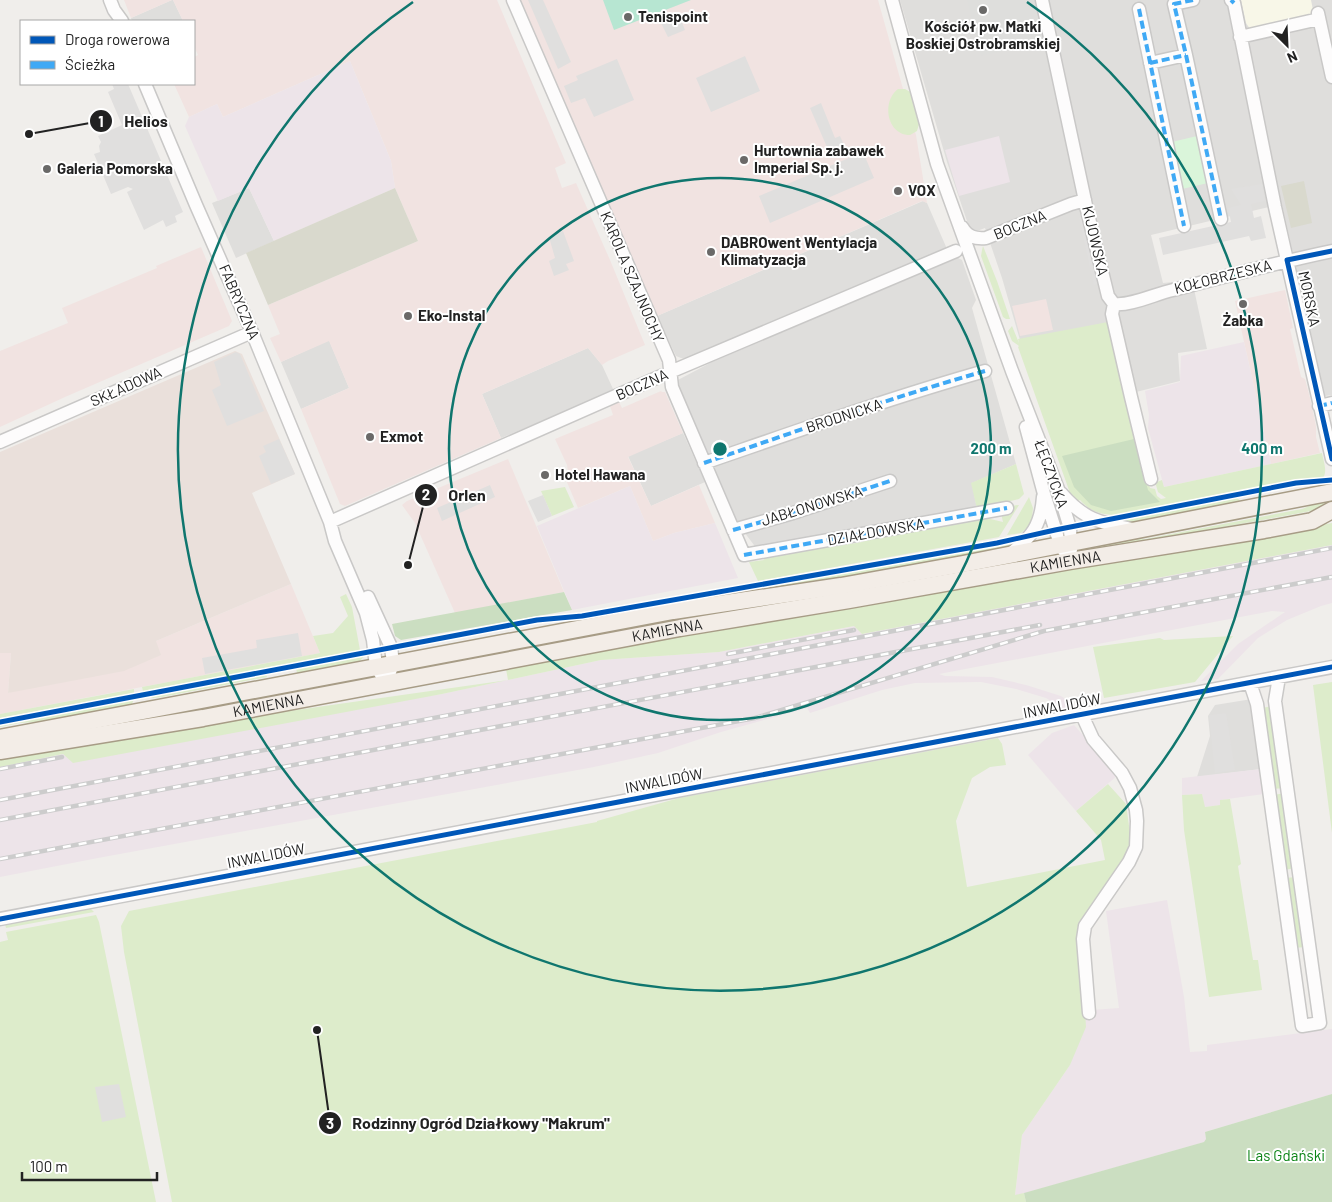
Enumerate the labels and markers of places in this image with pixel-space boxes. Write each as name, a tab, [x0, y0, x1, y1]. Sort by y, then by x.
marker: Kościół pw. Matki Boskiej Ostrobramskiej	[977, 4, 989, 16]
place label: Tenispoint	[638, 7, 708, 25]
marker: Tenispoint	[622, 11, 634, 23]
place label: Kościół pw. Matki Boskiej Ostrobramskiej	[906, 17, 1060, 52]
callout: Helios	[89, 106, 178, 137]
place label: Hurtownia zabawek Imperial Sp. j.	[754, 141, 884, 176]
marker: Hurtownia zabawek Imperial Sp. j.	[738, 154, 750, 166]
place label: Galeria Pomorska	[57, 159, 173, 177]
marker: Galeria Pomorska	[41, 163, 53, 175]
place label: VOX	[908, 181, 936, 199]
marker: VOX	[892, 185, 904, 197]
place label: DABROwent Wentylacja Klimatyzacja	[721, 233, 877, 268]
marker: DABROwent Wentylacja Klimatyzacja	[705, 246, 717, 258]
marker: Żabka	[1237, 298, 1249, 310]
place label: Eko-Instal	[418, 306, 486, 324]
marker: Eko-Instal	[402, 310, 414, 322]
place label: Żabka	[1223, 311, 1263, 329]
place label: Exmot	[380, 427, 423, 445]
marker: Exmot	[364, 431, 376, 443]
centre of rings	[711, 440, 729, 458]
place label: Hotel Hawana	[555, 465, 646, 483]
marker: Hotel Hawana	[539, 469, 551, 481]
callout: Orlen	[414, 480, 496, 511]
callout: Rodzinny Ogród Działkowy "Makrum"	[318, 1108, 620, 1139]

